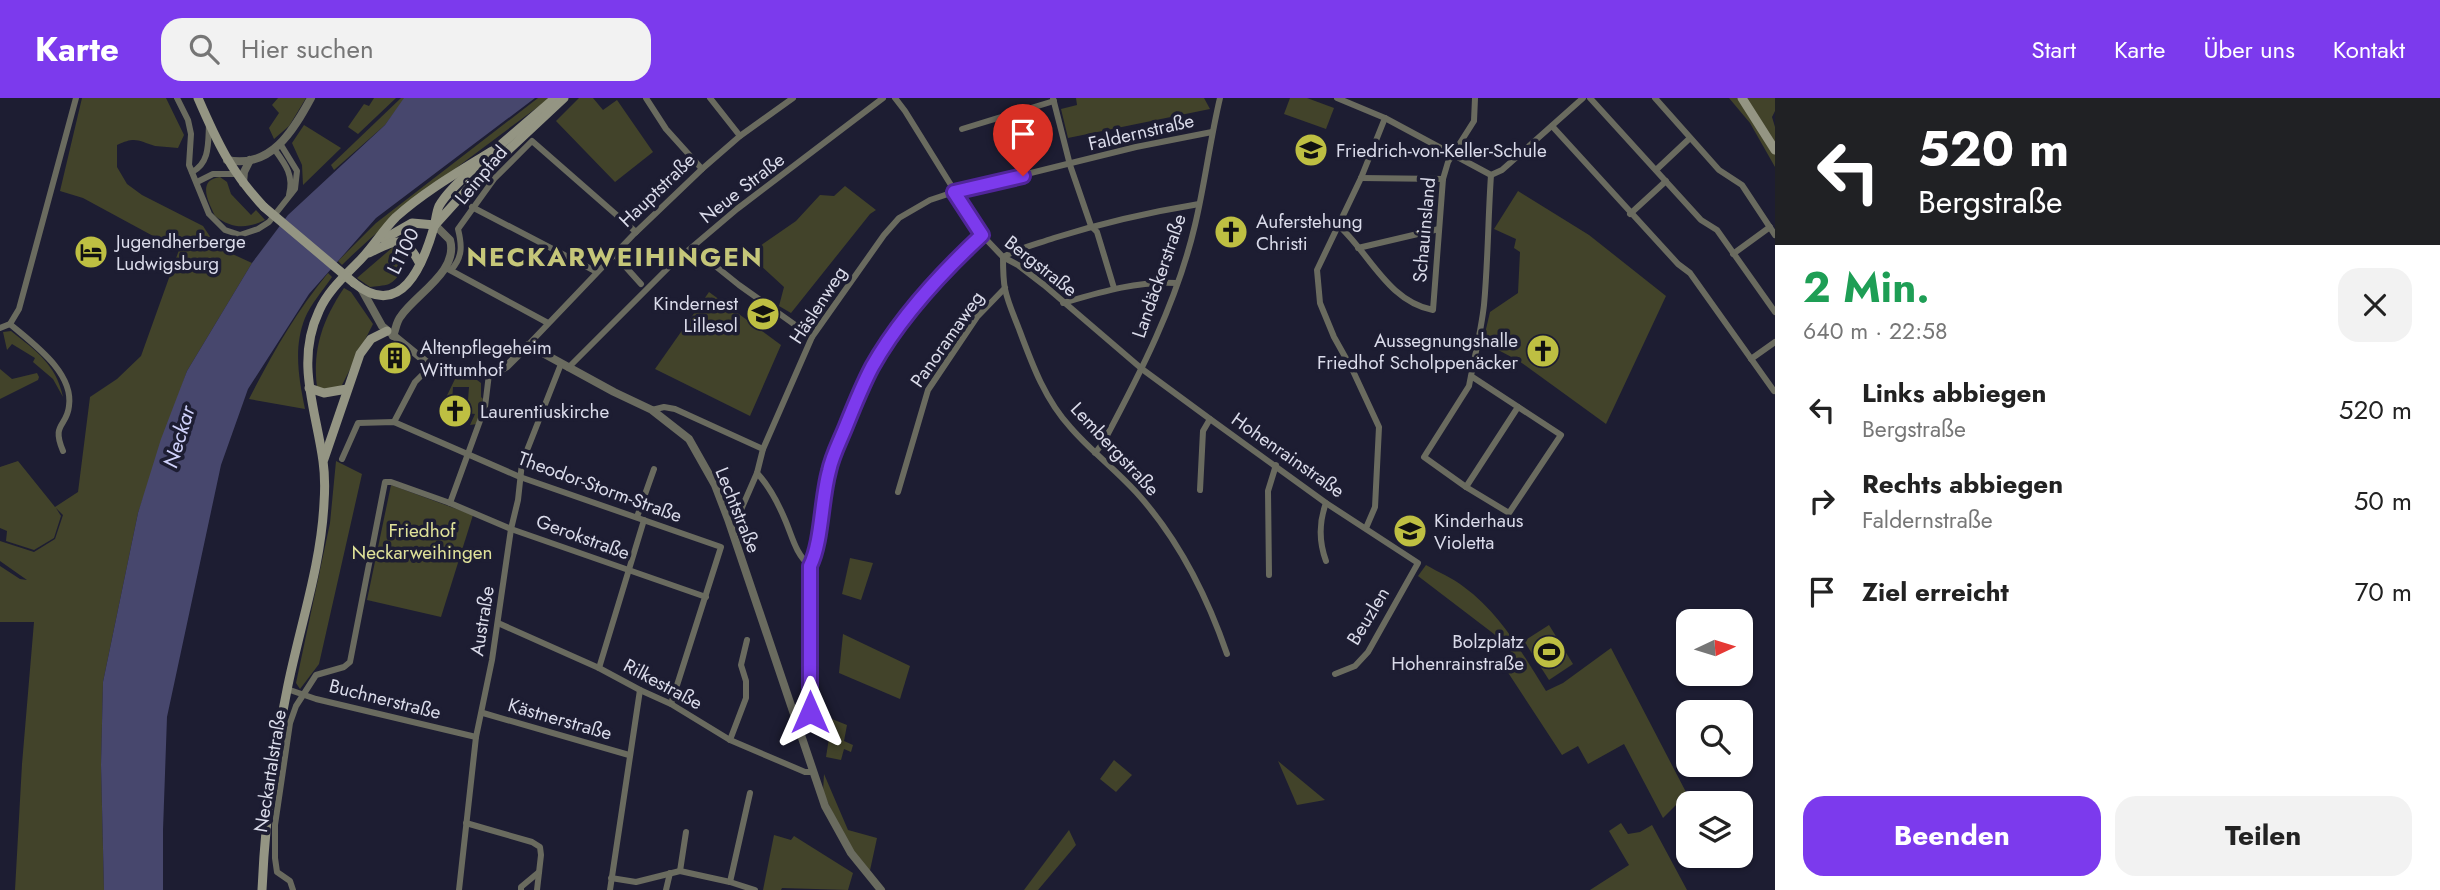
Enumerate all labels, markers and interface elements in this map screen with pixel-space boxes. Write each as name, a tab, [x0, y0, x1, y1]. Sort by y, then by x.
search box	[161, 18, 651, 81]
text: Karte	[35, 26, 119, 73]
icon: search	[185, 30, 223, 68]
text: Hier suchen	[241, 30, 374, 68]
text: Start	[2032, 32, 2076, 67]
text: Karte	[2114, 32, 2165, 67]
text: Über uns	[2203, 32, 2295, 67]
text: Kontakt	[2333, 32, 2405, 67]
pin	[993, 104, 1053, 176]
street label: Faldernstraße	[1085, 107, 1197, 157]
text: 520 m	[1918, 114, 2069, 184]
icon: arrive	[1004, 115, 1042, 153]
icon: left	[1803, 126, 1894, 217]
school or university icon: Friedrich-von-Keller-Schule	[1292, 131, 1330, 169]
place label: Friedrich-von-Keller-Schule	[1336, 137, 1547, 164]
street label: Leinpfad	[448, 140, 514, 210]
street label: Neue Straße	[694, 146, 790, 230]
street label: Hauptstraße	[613, 147, 701, 233]
street label: Schauinsland	[1406, 176, 1442, 284]
text: Bergstraße	[1918, 179, 2063, 225]
place label: Auferstehung Christi	[1256, 208, 1363, 257]
street label: Landäckerstraße	[1125, 210, 1193, 342]
church icon: Auferstehung Christi	[1212, 213, 1250, 251]
street label: L1100	[380, 223, 426, 279]
place label: Jugendherberge Ludwigsburg	[113, 228, 246, 277]
street label: Bergstraße	[999, 229, 1083, 303]
hotel icon: Jugendherberge Ludwigsburg	[72, 233, 110, 271]
district label: NECKARWEIHINGEN	[466, 238, 764, 276]
text: 2 Min.	[1803, 257, 1930, 318]
street label: Häslenweg	[783, 261, 853, 349]
button: close	[2338, 268, 2412, 342]
street label: Panoramaweg	[904, 285, 990, 393]
place label: Kindernest Lillesol	[653, 290, 738, 339]
school or university icon: Kindernest Lillesol	[744, 295, 782, 333]
text: 640 m · 22:58	[1803, 314, 1948, 348]
place label: Aussegnungshalle Friedhof Scholppenäcker	[1317, 327, 1518, 376]
church icon: Aussegnungshalle Friedhof Scholppenäcker	[1524, 332, 1562, 370]
place label: Altenpflegeheim Wittumhof	[420, 334, 552, 383]
building icon: Altenpflegeheim Wittumhof	[376, 339, 414, 377]
text: Links abbiegen	[1862, 374, 2046, 412]
icon: left	[1803, 391, 1841, 429]
text: 520 m	[2339, 391, 2412, 429]
church icon: Laurentiuskirche	[436, 392, 474, 430]
street label: Lembergstraße	[1064, 396, 1166, 502]
place label: Laurentiuskirche	[480, 398, 609, 425]
water label: Neckar	[155, 401, 203, 472]
street label: Hohenrainstraße	[1226, 406, 1350, 504]
text: Bergstraße	[1862, 412, 1966, 446]
street label: Theodor-Storm-Straße	[514, 445, 686, 529]
street label: Lechtstraße	[709, 463, 768, 557]
text: Rechts abbiegen	[1862, 465, 2063, 503]
icon: right	[1803, 482, 1841, 520]
text: 50 m	[2354, 482, 2412, 520]
text: Faldernstraße	[1862, 503, 1993, 537]
place label: Kinderhaus Violetta	[1434, 507, 1524, 556]
street label: Gerokstraße	[532, 508, 634, 566]
school or university icon: Kinderhaus Violetta	[1391, 512, 1429, 550]
park label: Friedhof Neckarweihingen	[351, 517, 493, 566]
icon: arrive	[1803, 573, 1841, 611]
text: Ziel erreicht	[1862, 573, 2009, 611]
text: 70 m	[2355, 573, 2412, 611]
street label: Beuzlen	[1340, 582, 1396, 650]
street label: Austraße	[463, 584, 501, 658]
north arrow	[1676, 609, 1754, 686]
map controls	[1676, 609, 1753, 868]
place label: Bolzplatz Hohenrainstraße	[1391, 628, 1524, 677]
sports icon: Bolzplatz Hohenrainstraße	[1530, 633, 1568, 671]
street label: Rilkestraße	[619, 652, 708, 716]
street label: Buchnerstraße	[326, 672, 444, 726]
position arrow	[773, 675, 847, 749]
street label: Kästnerstraße	[505, 691, 615, 747]
button: search	[1676, 700, 1753, 777]
street label: Neckartalstraße	[247, 707, 293, 834]
button: layers	[1676, 791, 1753, 868]
button: Beenden	[1803, 796, 2101, 876]
button: Teilen	[2115, 796, 2412, 876]

